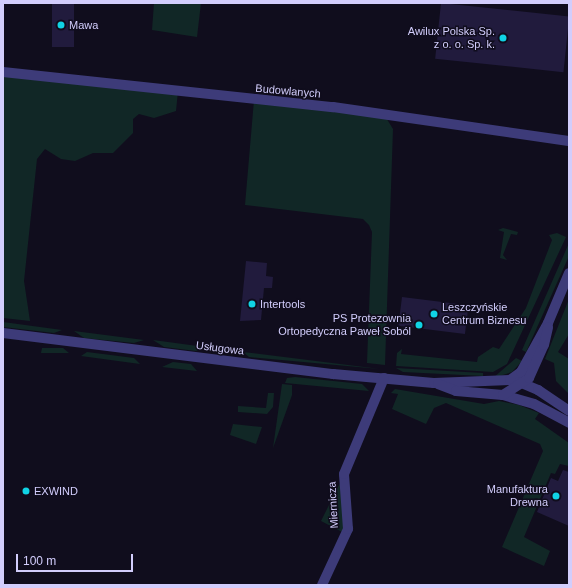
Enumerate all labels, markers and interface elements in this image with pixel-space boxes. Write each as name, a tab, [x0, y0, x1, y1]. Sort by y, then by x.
place label: Mawa	[69, 18, 98, 32]
marker: Mawa	[56, 20, 66, 30]
place label: Awilux Polska Sp. z o. o. Sp. k.	[408, 25, 495, 51]
marker: Awilux Polska Sp. z o. o. Sp. k.	[498, 33, 508, 43]
street label: Budowlanych	[255, 82, 321, 100]
place label: Intertools	[260, 297, 305, 311]
marker: Intertools	[247, 299, 257, 309]
place label: Leszczyńskie Centrum Biznesu	[442, 301, 526, 327]
marker: Leszczyńskie Centrum Biznesu	[429, 309, 439, 319]
place label: PS Protezownia Ortopedyczna Paweł Soból	[278, 312, 411, 338]
marker: PS Protezownia Ortopedyczna Paweł Soból	[414, 320, 424, 330]
street label: Usługowa	[195, 339, 245, 357]
street label: Miernicza	[325, 481, 341, 529]
place label: Manufaktura Drewna	[487, 483, 548, 509]
place label: EXWIND	[34, 484, 78, 498]
marker: EXWIND	[21, 486, 31, 496]
marker: Manufaktura Drewna	[551, 491, 561, 501]
scale bar	[18, 546, 135, 572]
text: 100 m	[23, 554, 56, 568]

